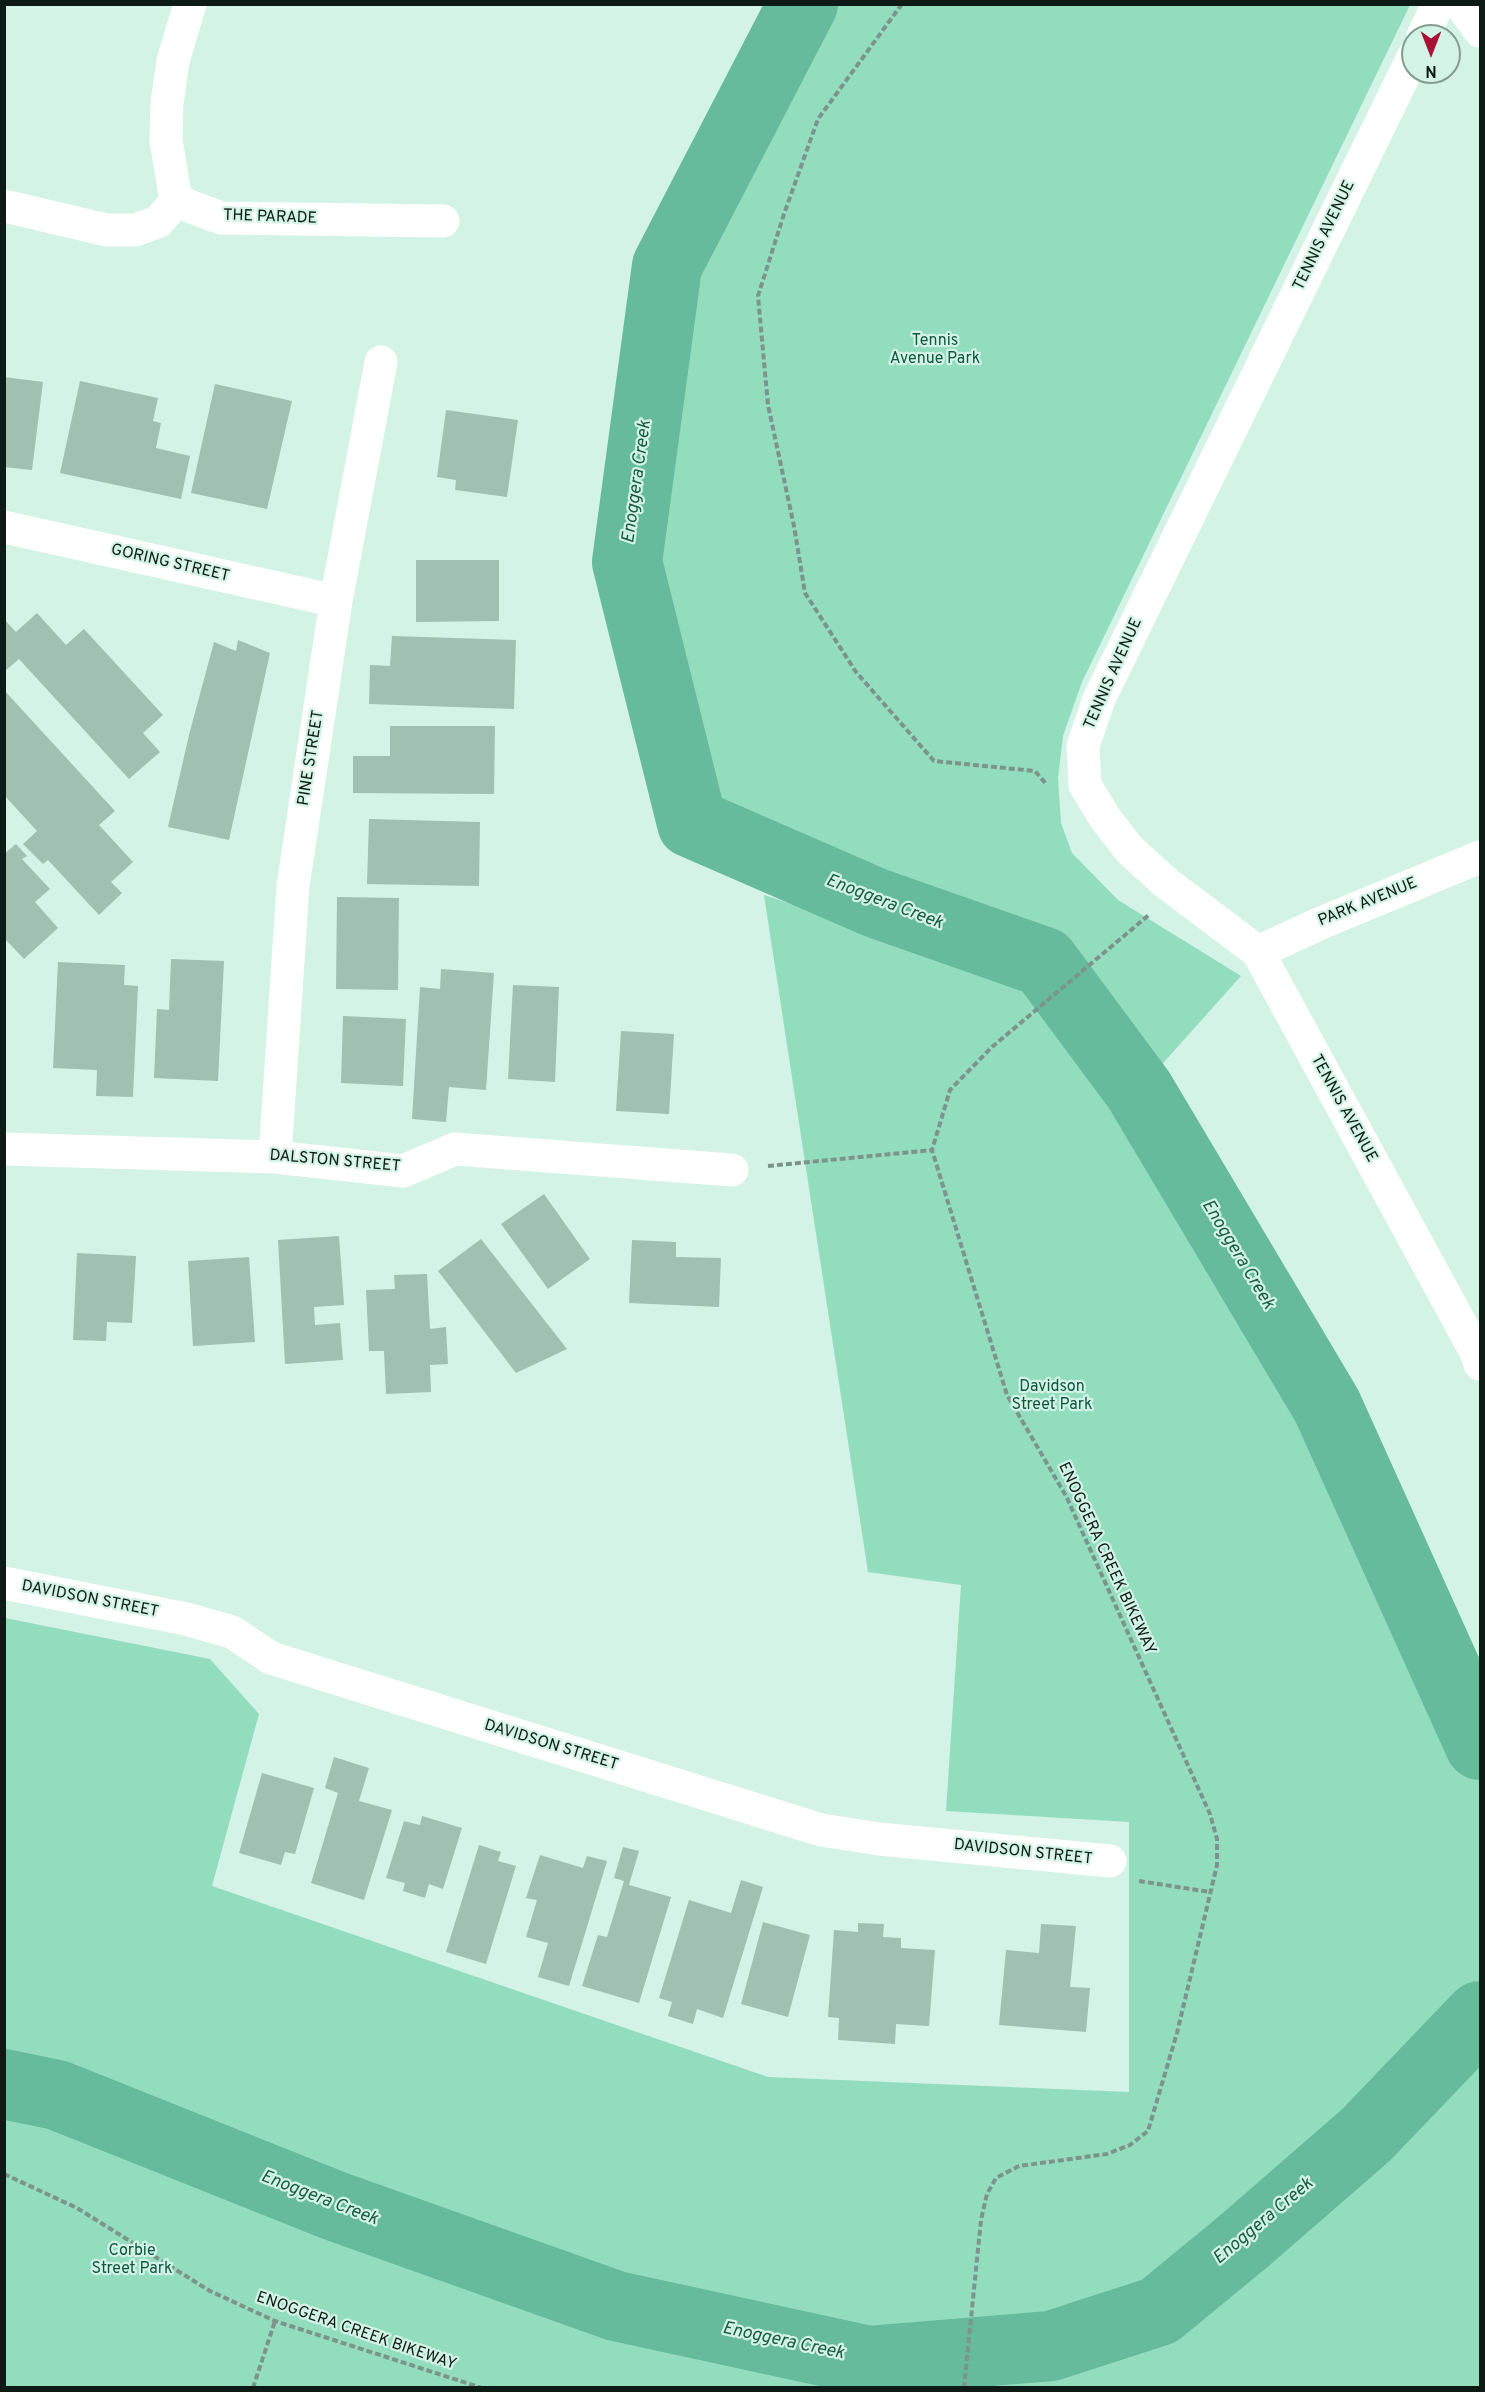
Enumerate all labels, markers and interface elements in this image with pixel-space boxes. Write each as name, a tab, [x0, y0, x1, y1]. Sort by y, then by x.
north arrow	[1401, 24, 1461, 84]
text: N	[1425, 60, 1437, 80]
street label: TENNIS AVENUE	[1290, 178, 1360, 294]
street label: THE PARADE	[223, 207, 317, 229]
park label: Tennis Avenue Park	[890, 332, 980, 370]
water label: Enoggera Creek	[619, 419, 657, 545]
street label: GORING STREET	[109, 541, 231, 587]
street label: TENNIS AVENUE	[1081, 615, 1147, 733]
street label: PINE STREET	[295, 709, 329, 807]
water label: Enoggera Creek	[822, 871, 946, 935]
street label: PARK AVENUE	[1316, 874, 1420, 932]
street label: TENNIS AVENUE	[1305, 1052, 1381, 1166]
street label: DALSTON STREET	[269, 1147, 401, 1177]
water label: Enoggera Creek	[1196, 1196, 1278, 1314]
park label: Davidson Street Park	[1012, 1378, 1092, 1416]
street label: ENOGGERA CREEK BIKEWAY	[1053, 1460, 1159, 1658]
street label: DAVIDSON STREET	[20, 1577, 160, 1623]
street label: DAVIDSON STREET	[482, 1716, 620, 1776]
street label: DAVIDSON STREET	[953, 1836, 1093, 1870]
water label: Enoggera Creek	[257, 2167, 381, 2231]
water label: Enoggera Creek	[1210, 2174, 1318, 2270]
park label: Corbie Street Park	[92, 2242, 172, 2280]
street label: ENOGGERA CREEK BIKEWAY	[254, 2289, 458, 2375]
water label: Enoggera Creek	[720, 2319, 846, 2365]

